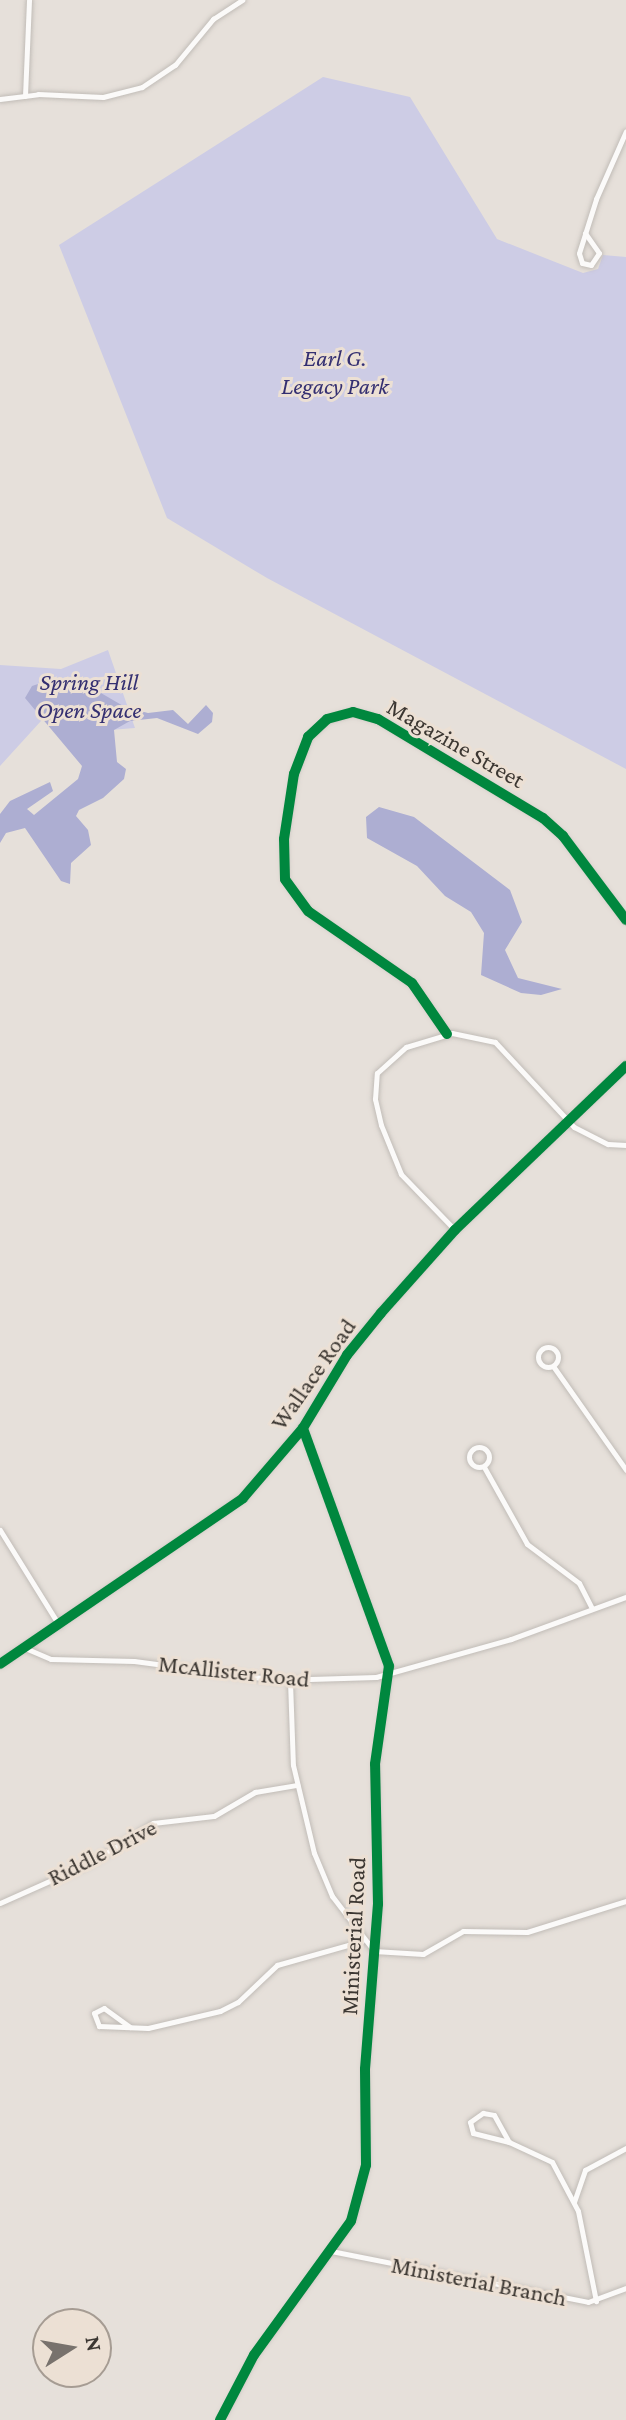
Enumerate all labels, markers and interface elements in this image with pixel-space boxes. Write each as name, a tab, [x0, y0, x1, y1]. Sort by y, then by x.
park label: Earl G. Legacy Park	[281, 344, 389, 400]
park label: Spring Hill Open Space	[37, 668, 141, 724]
street label: Magazine Street	[382, 692, 530, 794]
street label: Wallace Road	[264, 1313, 362, 1435]
street label: McAllister Road	[157, 1649, 311, 1693]
street label: Riddle Drive	[43, 1812, 161, 1892]
street label: Ministerial Road	[334, 1856, 372, 2016]
street label: Ministerial Branch	[389, 2250, 569, 2312]
north arrow	[32, 2308, 112, 2388]
text: N	[80, 2334, 108, 2353]

